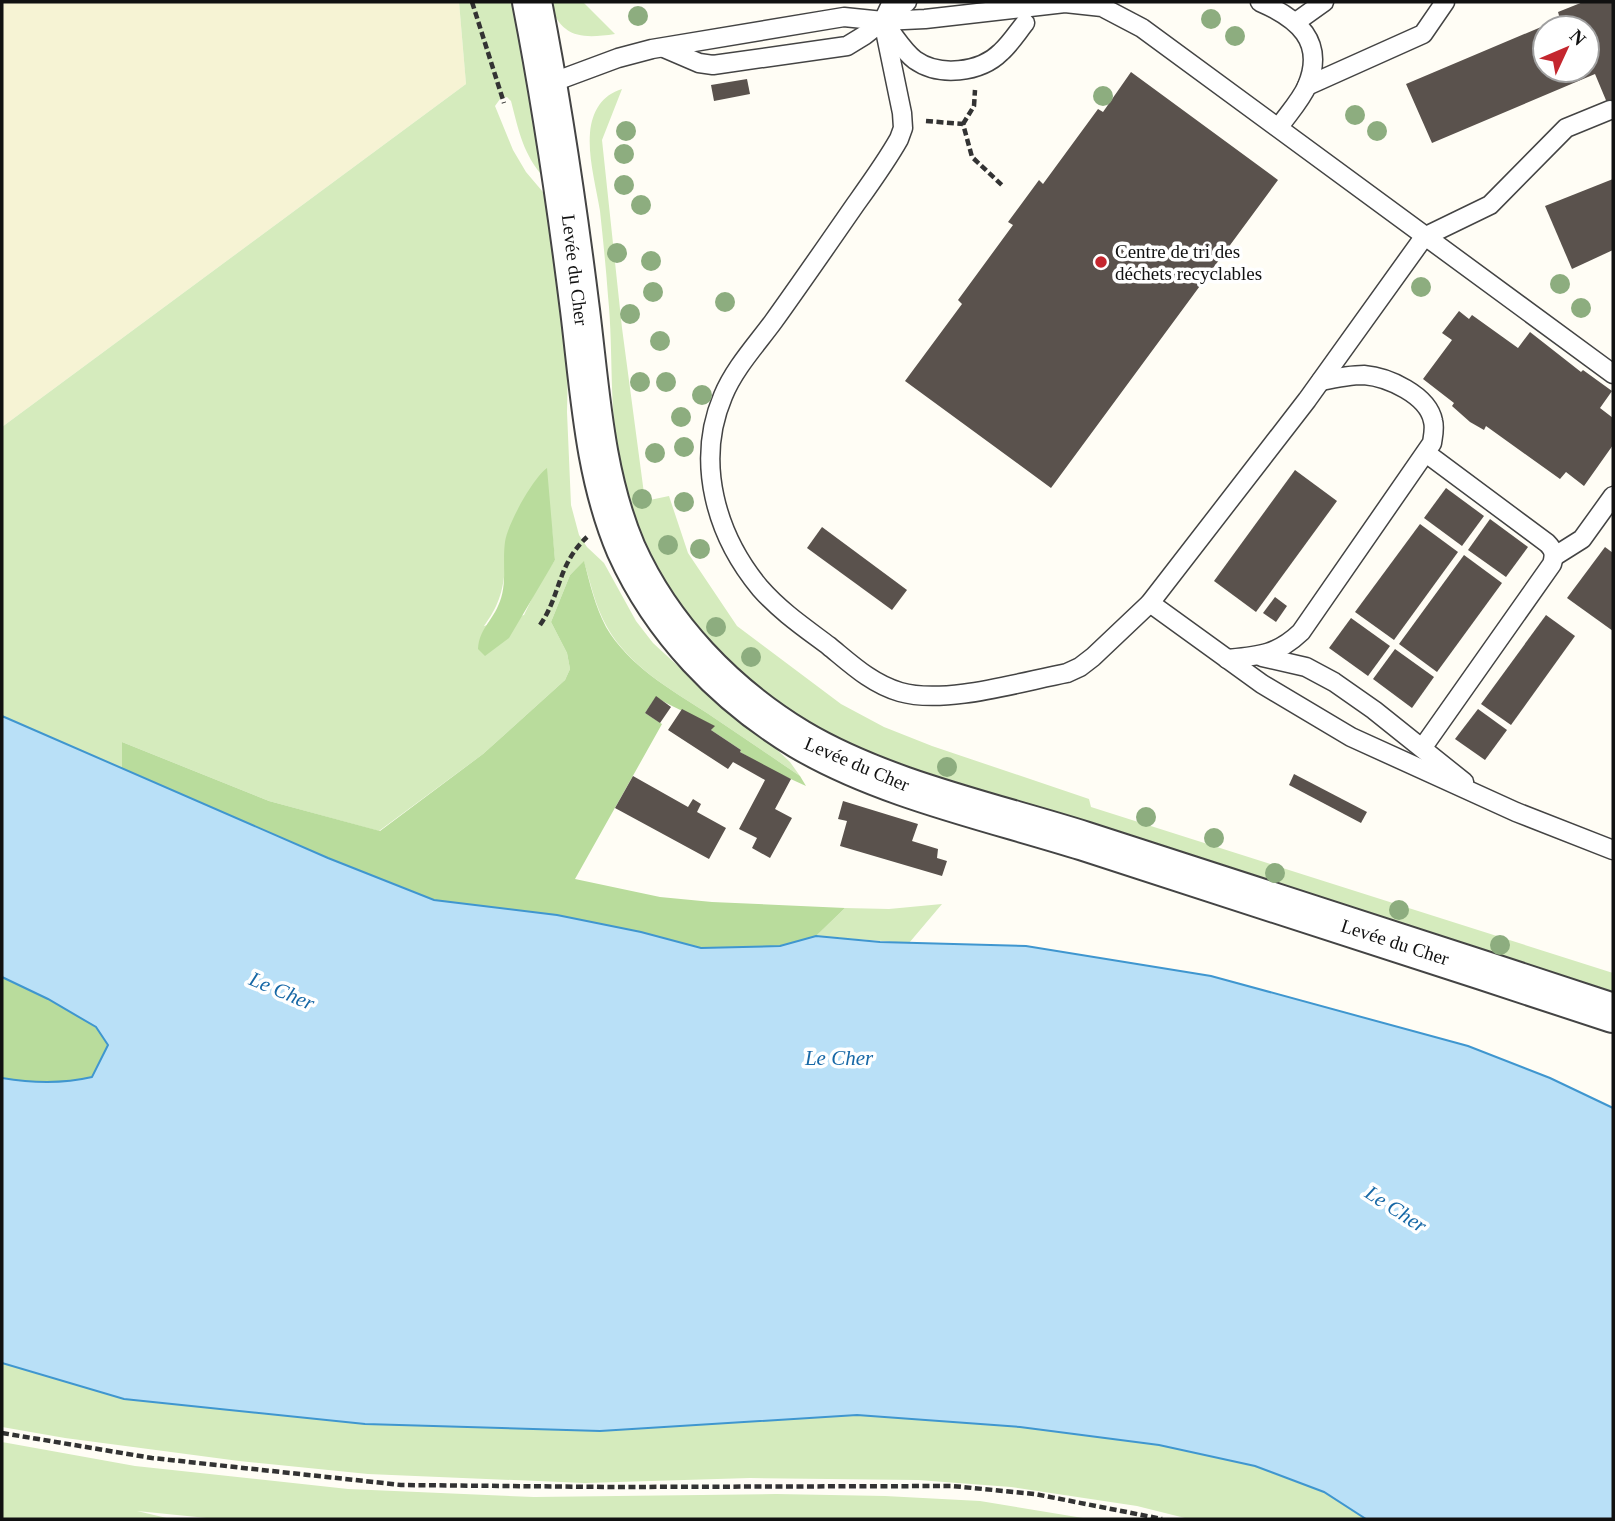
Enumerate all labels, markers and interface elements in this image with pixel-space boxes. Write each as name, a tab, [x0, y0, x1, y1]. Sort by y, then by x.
north arrow	[1531, 14, 1601, 84]
text: N	[1566, 25, 1590, 50]
street label: Levée du Cher	[558, 213, 592, 327]
place label: Centre de tri des déchets recyclables	[1115, 241, 1262, 284]
marker: Centre de tri des déchets recyclables	[1093, 254, 1109, 270]
street label: Levée du Cher	[801, 732, 913, 796]
street label: Levée du Cher	[1339, 915, 1452, 969]
water label: Le Cher	[245, 966, 319, 1016]
water label: Le Cher	[804, 1046, 874, 1070]
water label: Le Cher	[1360, 1180, 1432, 1238]

